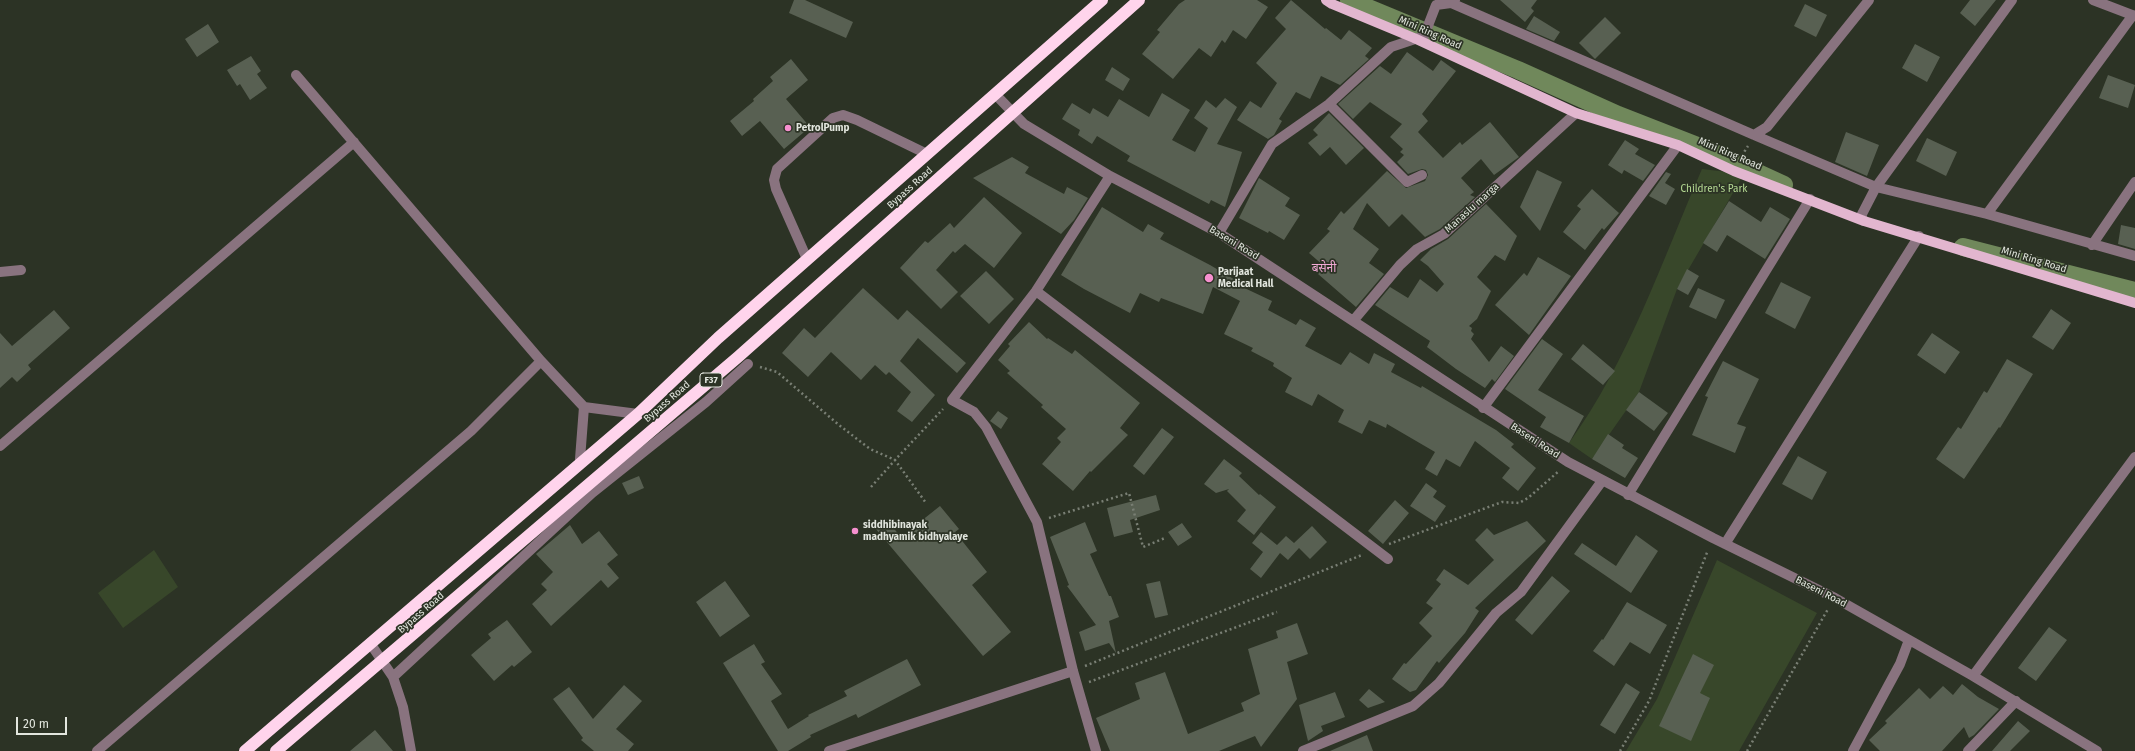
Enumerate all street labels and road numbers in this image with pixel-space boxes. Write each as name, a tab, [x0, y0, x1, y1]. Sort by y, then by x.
street label: Mini Ring Road	[1397, 14, 1463, 52]
street label: Mini Ring Road	[1697, 135, 1763, 173]
street label: Bypass Road	[885, 164, 935, 212]
street label: Manaslu marga	[1442, 181, 1502, 235]
street label: Baseni Road	[1207, 223, 1261, 263]
street label: Mini Ring Road	[2000, 244, 2068, 276]
road number: F37	[700, 373, 722, 387]
street label: Bypass Road	[642, 379, 692, 425]
street label: Baseni Road	[1508, 421, 1562, 461]
street label: Baseni Road	[1793, 574, 1849, 610]
street label: Bypass Road	[396, 590, 446, 636]

